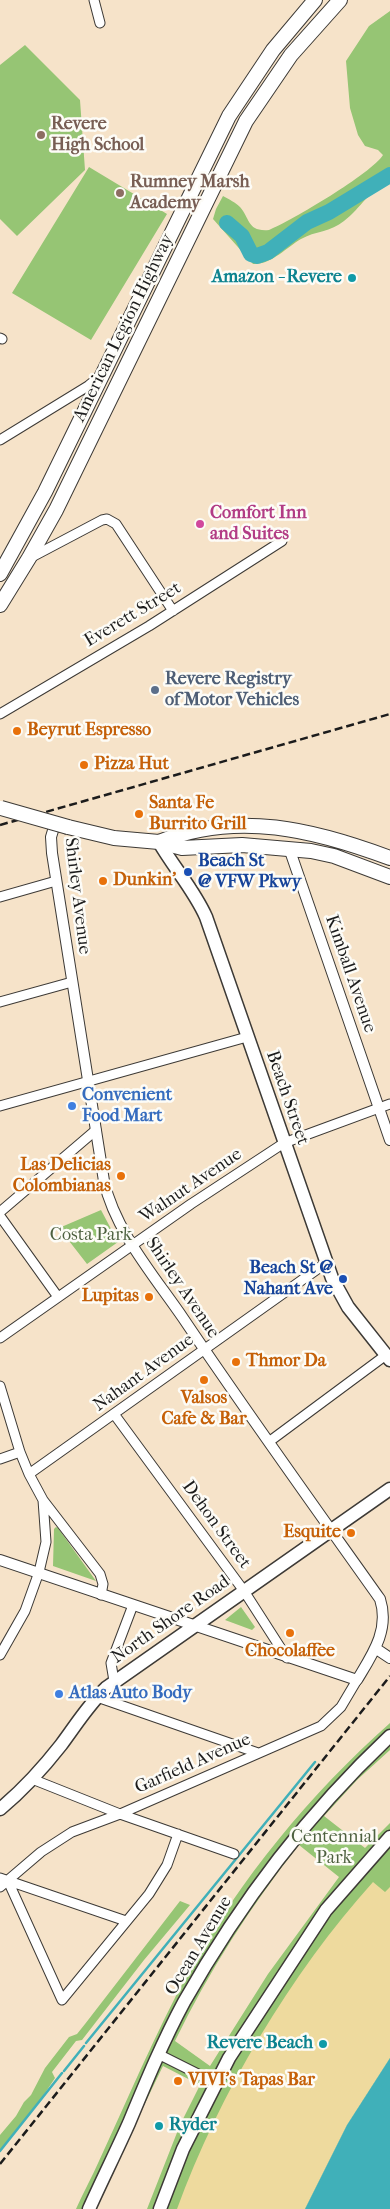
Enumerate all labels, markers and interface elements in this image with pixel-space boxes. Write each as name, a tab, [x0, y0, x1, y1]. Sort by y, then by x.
place label: Revere High School	[51, 114, 144, 156]
marker: Revere High School	[35, 129, 47, 141]
place label: Rumney Marsh Academy	[130, 172, 249, 214]
marker: Rumney Marsh Academy	[114, 187, 126, 199]
street label: American Legion Highway	[69, 230, 179, 426]
place label: Amazon - Revere	[212, 267, 342, 289]
marker: Amazon - Revere	[346, 272, 358, 284]
place label: Comfort Inn and Suites	[210, 503, 307, 546]
marker: Comfort Inn and Suites	[194, 518, 206, 530]
street label: Everett Street	[81, 578, 185, 652]
place label: Revere Registry of Motor Vehicles	[165, 669, 299, 712]
marker: Revere Registry of Motor Vehicles	[149, 684, 161, 696]
place label: Beyrut Espresso	[27, 720, 151, 742]
marker: Beyrut Espresso	[11, 725, 23, 737]
place label: Pizza Hut	[94, 754, 169, 776]
marker: Pizza Hut	[78, 759, 90, 771]
place label: Santa Fe Burrito Grill	[149, 793, 247, 836]
marker: Santa Fe Burrito Grill	[133, 808, 145, 820]
street label: Shirley Avenue	[59, 836, 95, 956]
place label: Beach St @ VFW Pkwy	[198, 851, 301, 894]
marker: Beach St @ VFW Pkwy	[182, 866, 194, 878]
place label: Dunkin'	[113, 870, 176, 892]
marker: Dunkin'	[97, 875, 109, 887]
street label: Kimball Avenue	[320, 912, 380, 1036]
street label: Beach Street	[261, 1048, 313, 1148]
place label: Convenient Food Mart	[82, 1085, 172, 1128]
marker: Convenient Food Mart	[66, 1100, 78, 1112]
street label: Walnut Avenue	[136, 1144, 246, 1228]
place label: Las Delicias Colombianas	[13, 1155, 111, 1198]
marker: Las Delicias Colombianas	[115, 1170, 127, 1182]
park label: Costa Park	[50, 1225, 132, 1247]
street label: Shirley Avenue	[140, 1233, 224, 1343]
place label: Beach St @ Nahant Ave	[244, 1258, 333, 1300]
marker: Beach St @ Nahant Ave	[337, 1273, 349, 1285]
place label: Lupitas	[82, 1286, 139, 1308]
marker: Lupitas	[143, 1291, 155, 1303]
street label: Nahant Avenue	[90, 1329, 198, 1417]
place label: Thmor Da	[246, 1351, 326, 1373]
marker: Thmor Da	[230, 1356, 242, 1368]
marker: Valsos Cafe & Bar	[198, 1374, 210, 1386]
place label: Valsos Cafe & Bar	[161, 1388, 247, 1430]
street label: Dehon Street	[177, 1477, 255, 1573]
place label: Esquite	[283, 1522, 341, 1544]
marker: Esquite	[345, 1527, 357, 1539]
street label: North Shore Road	[108, 1571, 234, 1669]
marker: Chocolaffee	[284, 1627, 296, 1639]
place label: Chocolaffee	[245, 1641, 335, 1663]
place label: Atlas Auto Body	[69, 1683, 192, 1705]
marker: Atlas Auto Body	[53, 1688, 65, 1700]
street label: Garfield Avenue	[132, 1729, 254, 1799]
park label: Centennial Park	[291, 1827, 377, 1870]
street label: Ocean Avenue	[161, 1893, 237, 1999]
place label: Revere Beach	[207, 2033, 313, 2055]
marker: Revere Beach	[317, 2038, 329, 2050]
place label: VIVI’s Tapas Bar	[188, 2070, 315, 2092]
marker: VIVI’s Tapas Bar	[172, 2075, 184, 2087]
place label: Ryder	[169, 2115, 217, 2137]
marker: Ryder	[153, 2120, 165, 2132]

